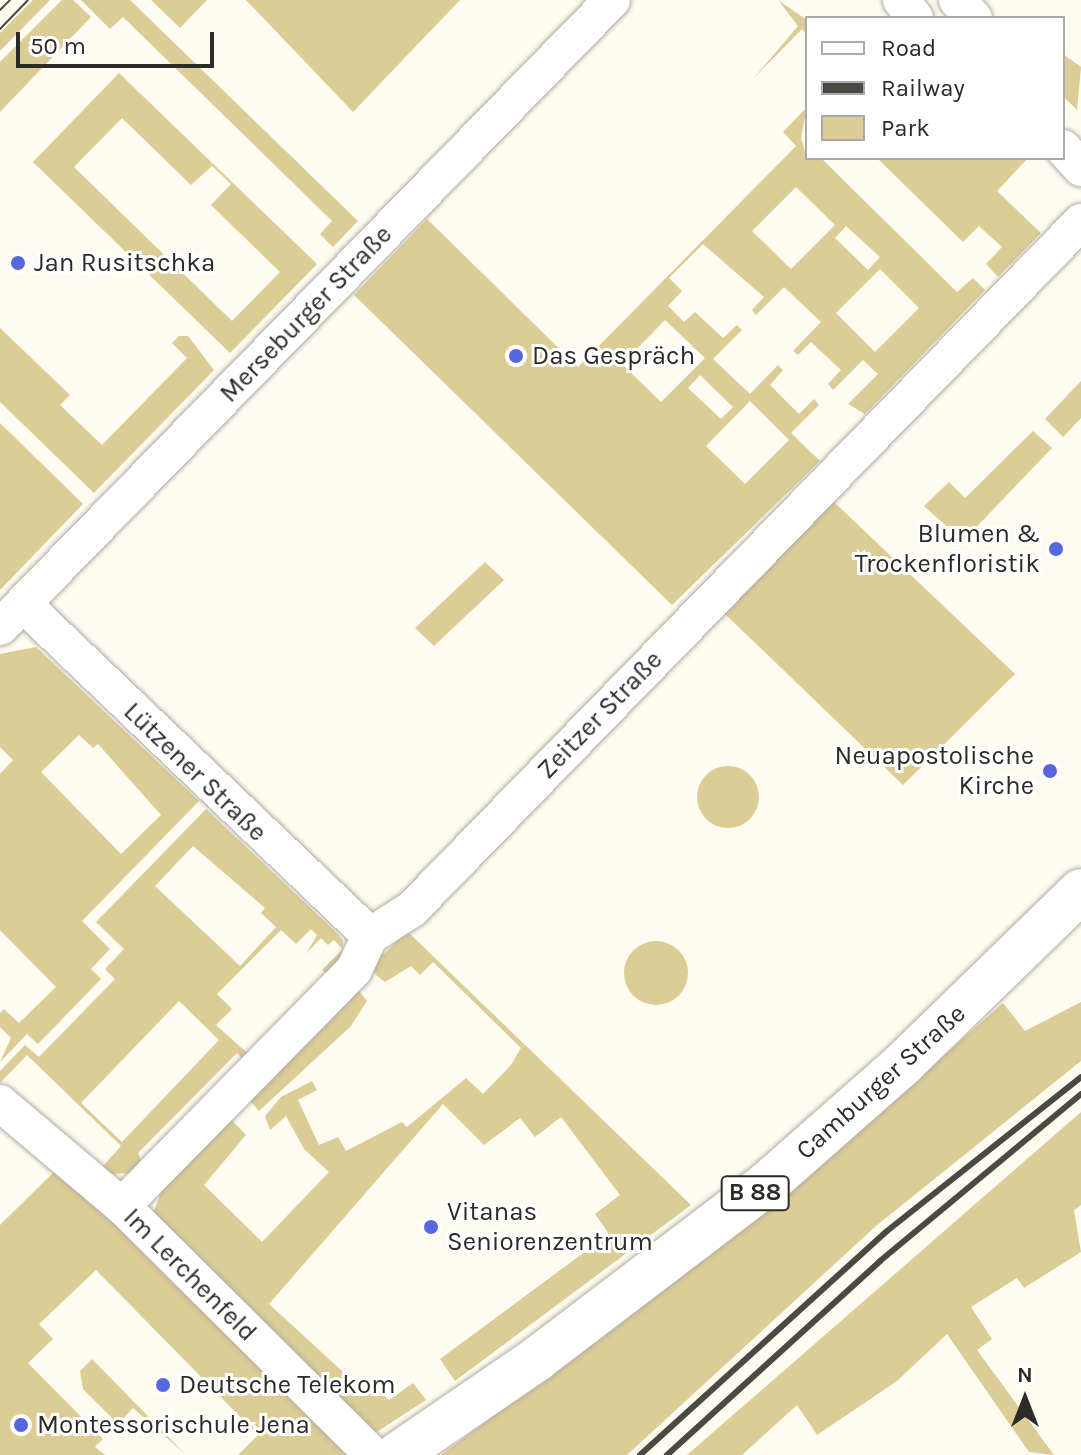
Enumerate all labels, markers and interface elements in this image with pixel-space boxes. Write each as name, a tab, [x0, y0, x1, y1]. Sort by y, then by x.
scale bar	[20, 16, 218, 66]
legend	[805, 16, 1065, 160]
text: 50 m	[30, 32, 86, 60]
text: Road	[881, 34, 936, 62]
text: Railway	[881, 74, 965, 102]
text: Park	[881, 114, 930, 142]
street label: Merseburger Straße	[213, 219, 399, 409]
place label: Jan Rusitschka	[34, 247, 215, 279]
marker: Jan Rusitschka	[9, 254, 27, 272]
place label: Das Gespräch	[532, 340, 695, 372]
marker: Das Gespräch	[507, 347, 525, 365]
place label: Blumen & Trockenfloristik	[855, 518, 1040, 580]
marker: Blumen & Trockenfloristik	[1047, 540, 1065, 558]
street label: Zeitzer Straße	[531, 644, 669, 786]
street label: Lützener Straße	[117, 696, 273, 848]
place label: Neuapostolische Kirche	[835, 740, 1034, 802]
marker: Neuapostolische Kirche	[1041, 762, 1059, 780]
street label: Camburger Straße	[790, 998, 972, 1166]
road number: B 88	[719, 1173, 791, 1213]
place label: Vitanas Seniorenzentrum	[447, 1196, 653, 1258]
street label: Im Lerchenfeld	[117, 1202, 263, 1348]
marker: Vitanas Seniorenzentrum	[422, 1218, 440, 1236]
north arrow	[985, 1359, 1065, 1439]
text: N	[1017, 1362, 1033, 1388]
place label: Deutsche Telekom	[179, 1369, 396, 1401]
marker: Deutsche Telekom	[154, 1376, 172, 1394]
place label: Montessorischule Jena	[37, 1409, 310, 1441]
marker: Montessorischule Jena	[12, 1416, 30, 1434]

